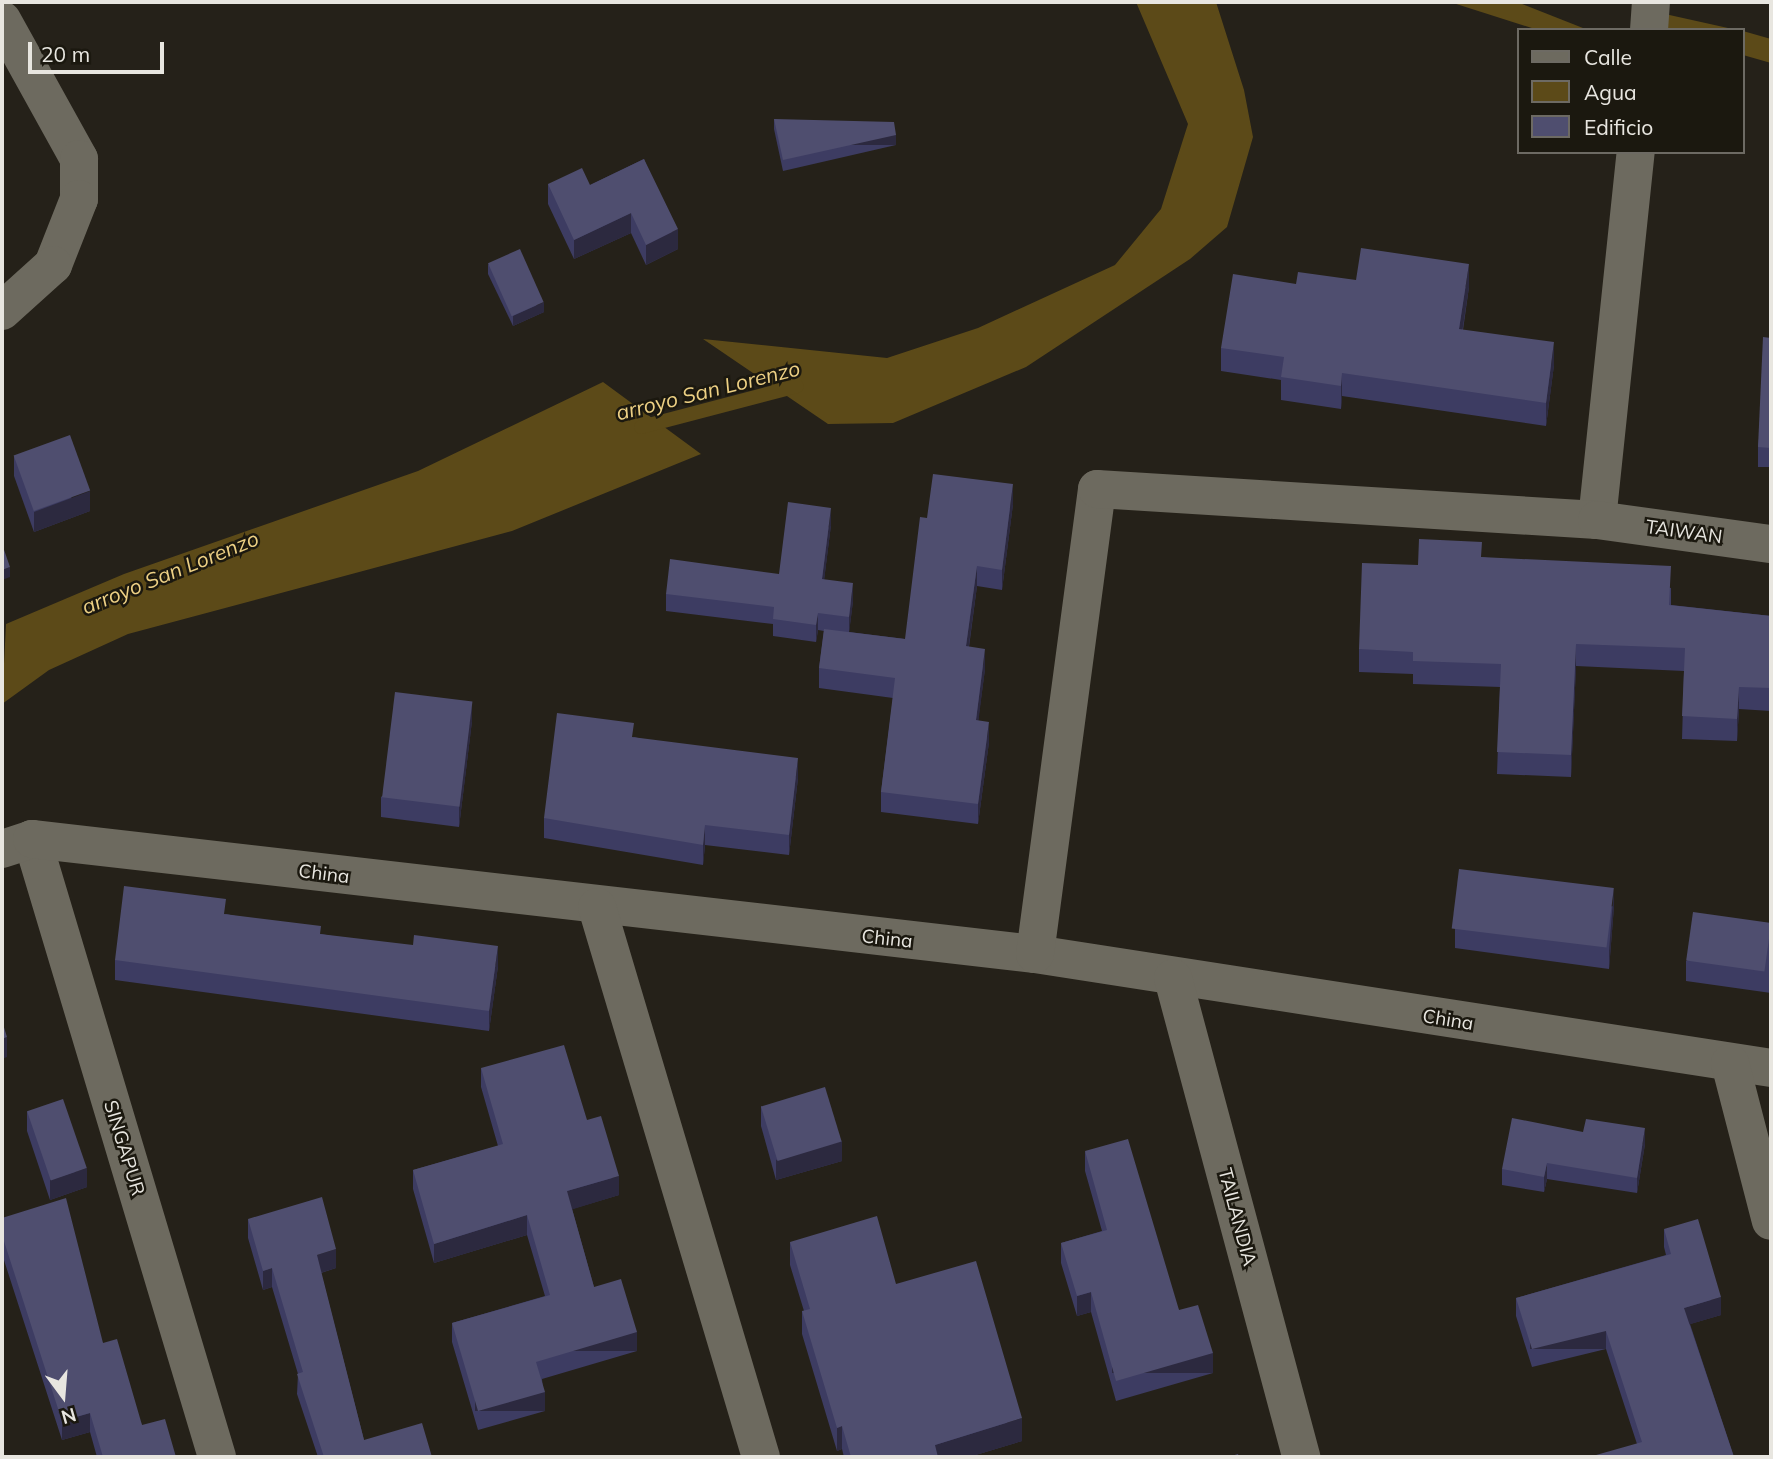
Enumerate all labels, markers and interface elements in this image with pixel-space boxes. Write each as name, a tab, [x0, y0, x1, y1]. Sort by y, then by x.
scale bar	[32, 28, 168, 72]
legend	[1518, 28, 1745, 154]
text: 20 m	[41, 41, 90, 67]
text: Calle	[1584, 44, 1632, 70]
text: Agua	[1584, 79, 1637, 105]
text: Edificio	[1584, 114, 1653, 140]
water label: arroyo San Lorenzo	[613, 355, 803, 425]
street label: TAIWAN	[1644, 515, 1724, 549]
water label: arroyo San Lorenzo	[78, 525, 262, 619]
street label: China	[297, 860, 351, 888]
street label: China	[860, 925, 914, 953]
street label: China	[1421, 1005, 1475, 1035]
street label: SINGAPUR	[99, 1098, 149, 1198]
street label: TAILANDIA	[1213, 1166, 1261, 1268]
north arrow	[28, 1361, 98, 1431]
text: N	[59, 1403, 79, 1430]

